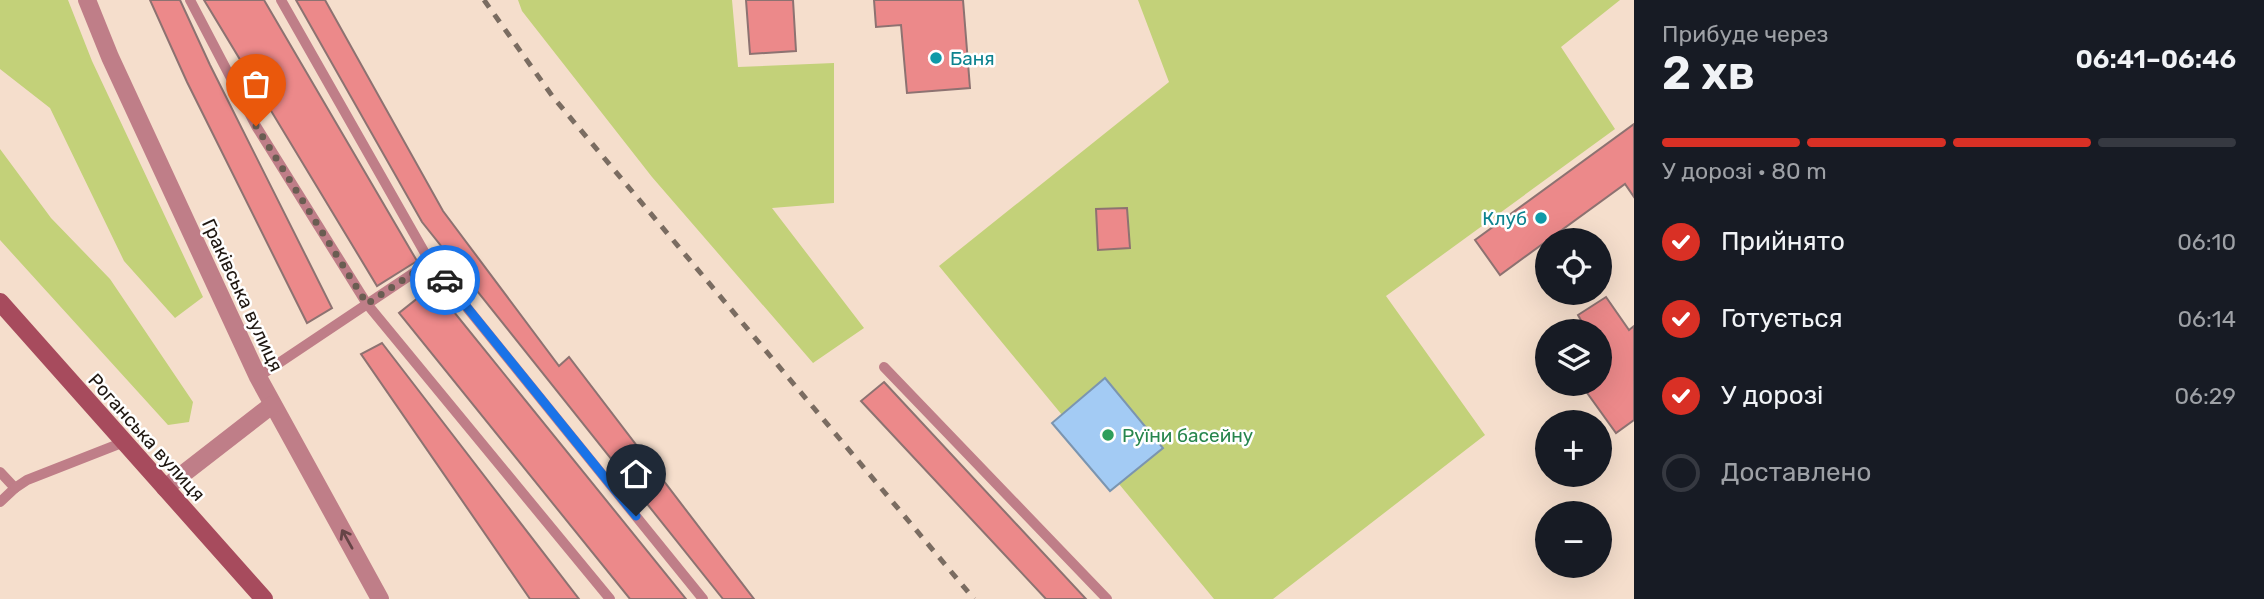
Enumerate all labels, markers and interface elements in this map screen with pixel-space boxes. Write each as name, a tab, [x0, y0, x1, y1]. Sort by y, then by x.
text: Прибуде через	[1662, 20, 1828, 48]
text: 06:41–06:46	[2075, 44, 2236, 75]
text: 2 хв	[1662, 46, 1755, 101]
place label: Баня	[950, 47, 995, 70]
marker: Баня	[928, 50, 944, 66]
pin	[226, 54, 286, 126]
icon: bag	[237, 65, 275, 103]
text: У дорозі · 80 m	[1662, 157, 1827, 185]
place label: Клуб	[1482, 207, 1527, 230]
marker: Клуб	[1533, 210, 1549, 226]
street label: Граківська вулиця	[197, 215, 288, 375]
icon: check	[1662, 223, 1700, 261]
text: Прийнято	[1721, 226, 1845, 257]
map controls	[1535, 228, 1612, 578]
button: locate	[1535, 228, 1612, 305]
text: 06:10	[2177, 228, 2236, 256]
courier	[410, 245, 480, 315]
icon: car	[426, 261, 464, 299]
icon: check	[1662, 300, 1700, 338]
text: Готується	[1721, 303, 1843, 334]
text: 06:14	[2178, 305, 2236, 333]
button: layers	[1535, 319, 1612, 396]
street label: Роганська вулиця	[83, 369, 210, 506]
icon: check	[1662, 377, 1700, 415]
text: У дорозі	[1721, 380, 1823, 411]
text: 06:29	[2174, 382, 2236, 410]
button: +	[1535, 410, 1612, 487]
place label: Руїни басейну	[1122, 424, 1253, 447]
marker: Руїни басейну	[1100, 427, 1116, 443]
pin	[606, 444, 666, 516]
icon: home	[617, 455, 655, 493]
text: Доставлено	[1721, 457, 1871, 488]
button: −	[1535, 501, 1612, 578]
one-way arrow	[340, 530, 354, 550]

